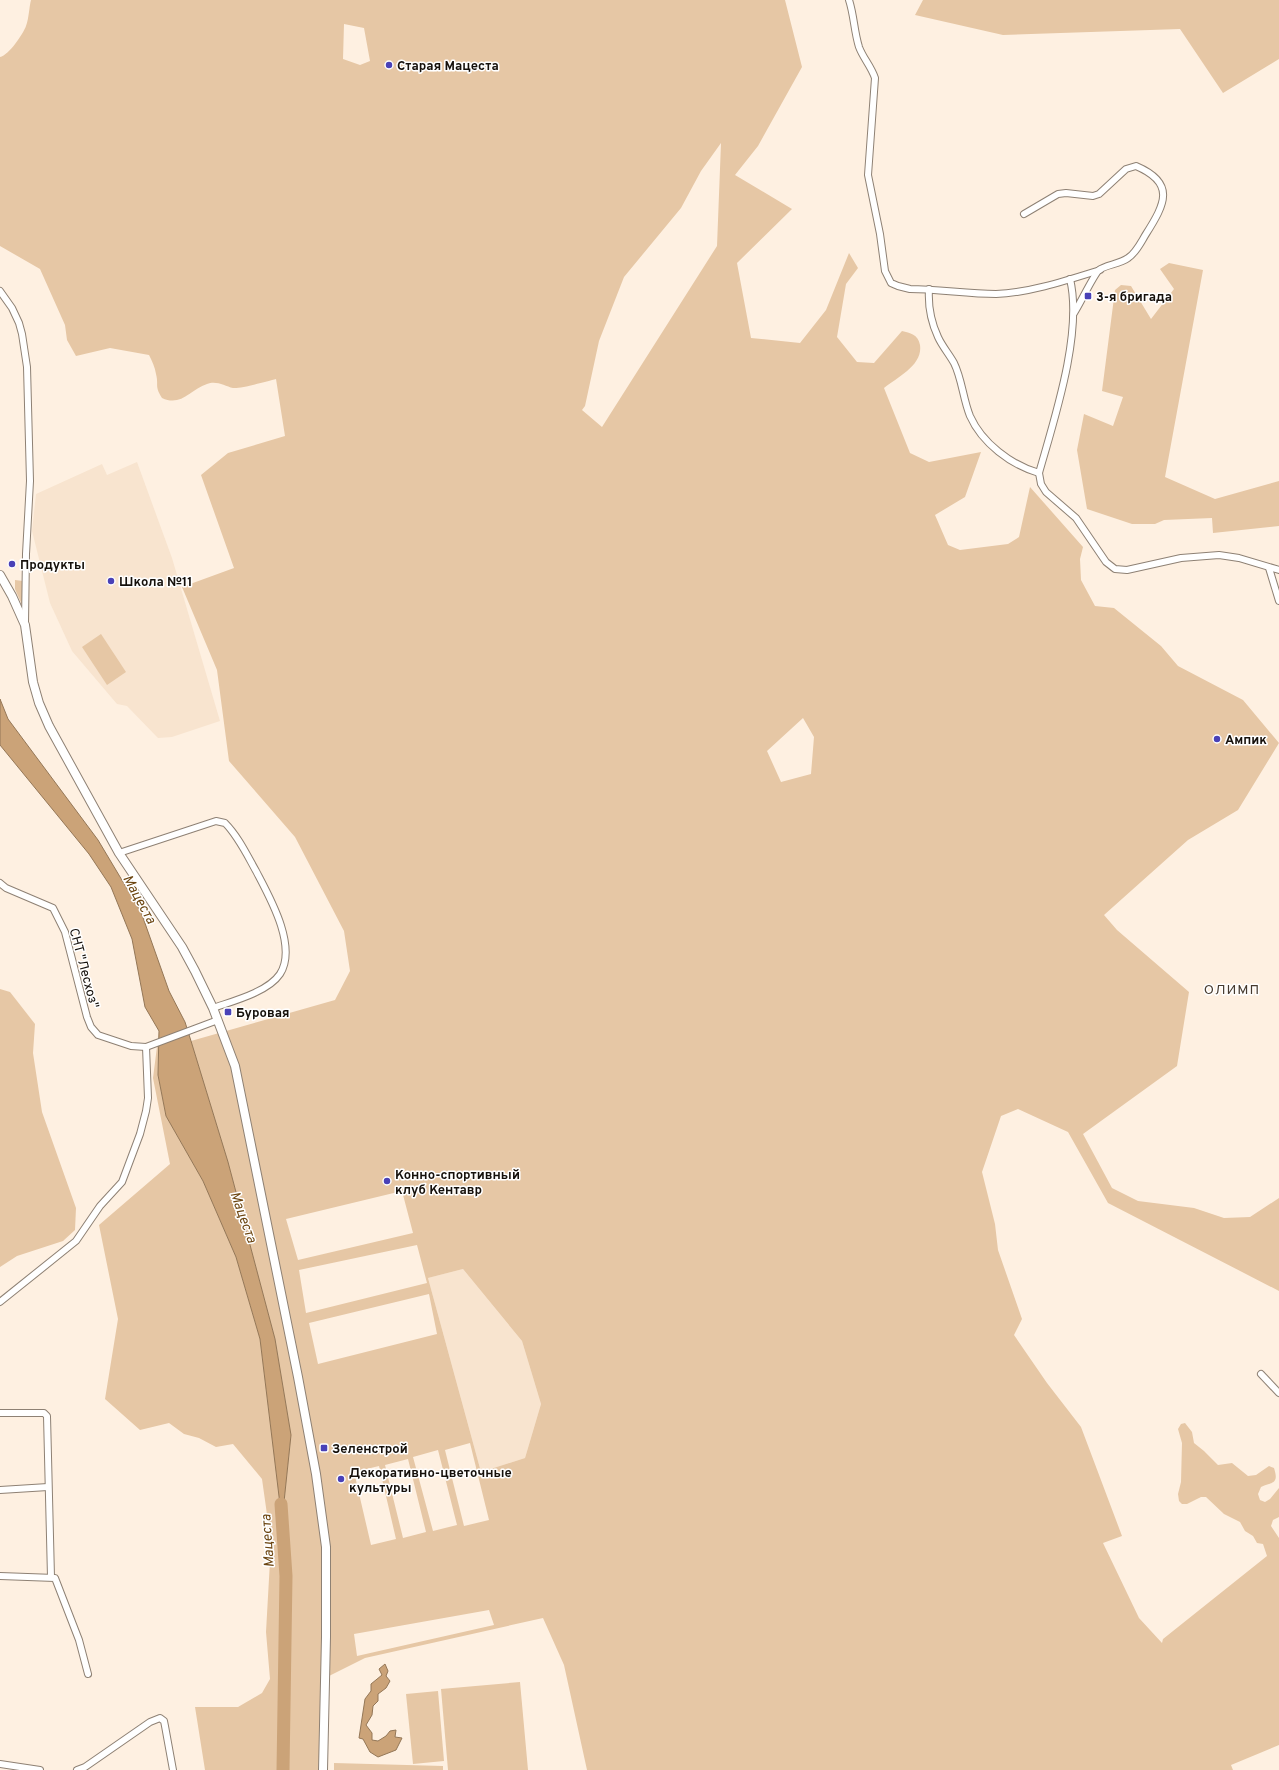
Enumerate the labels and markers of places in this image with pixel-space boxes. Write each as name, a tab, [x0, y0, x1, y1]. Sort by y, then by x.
place label: Старая Мацеста	[397, 59, 499, 75]
marker: Старая Мацеста	[384, 60, 394, 70]
place label: 3-я бригада	[1096, 290, 1172, 306]
marker: 3-я бригада	[1083, 291, 1093, 301]
place label: Продукты	[20, 558, 85, 574]
marker: Продукты	[7, 559, 17, 569]
place label: Школа №11	[119, 575, 192, 591]
marker: Школа №11	[106, 576, 116, 586]
place label: Ампик	[1225, 733, 1267, 749]
marker: Ампик	[1212, 734, 1222, 744]
place label: Буровая	[236, 1006, 290, 1022]
marker: Буровая	[223, 1007, 233, 1017]
place label: Конно-спортивный клуб Кентавр	[395, 1168, 520, 1199]
marker: Конно-спортивный клуб Кентавр	[382, 1176, 392, 1186]
place label: Зеленстрой	[332, 1442, 408, 1458]
marker: Зеленстрой	[319, 1443, 329, 1453]
place label: Декоративно-цветочные культуры	[349, 1466, 512, 1497]
marker: Декоративно-цветочные культуры	[336, 1474, 346, 1484]

